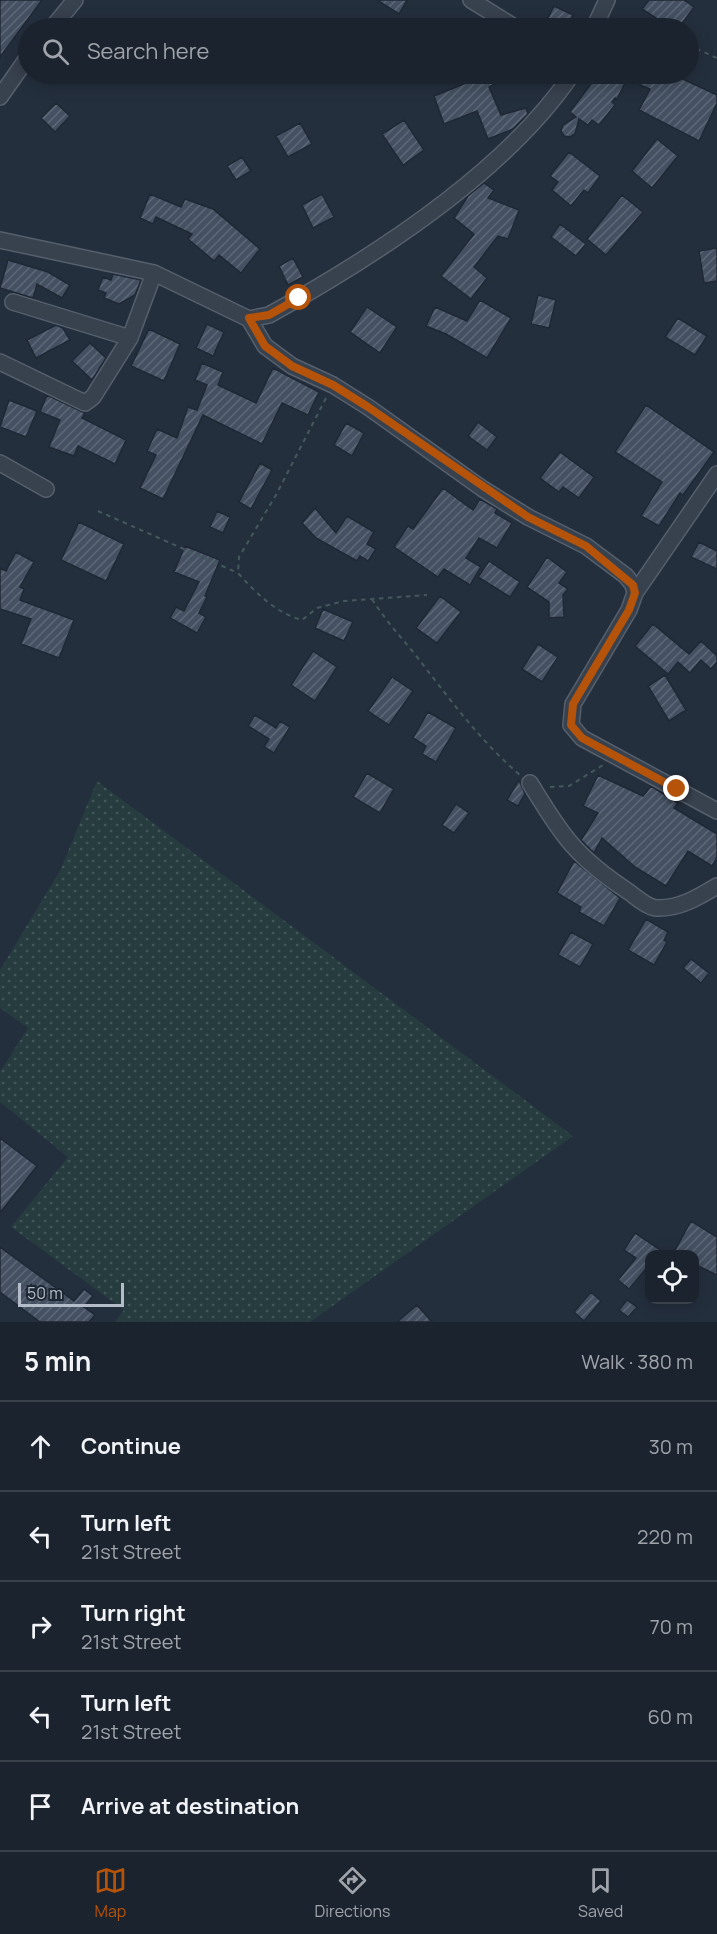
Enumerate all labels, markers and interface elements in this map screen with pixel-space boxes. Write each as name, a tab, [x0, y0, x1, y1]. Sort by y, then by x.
search box	[18, 18, 699, 84]
icon: search	[39, 35, 72, 68]
text: Search here	[87, 36, 209, 66]
route start	[285, 284, 311, 310]
route end	[663, 775, 689, 801]
map controls	[645, 1250, 699, 1304]
button: locate	[645, 1250, 699, 1304]
scale bar	[18, 1280, 124, 1308]
text: 50 m	[27, 1282, 63, 1304]
text: 5 min	[24, 1343, 91, 1379]
text: Walk · 380 m	[581, 1348, 693, 1375]
icon: ahead	[24, 1430, 57, 1463]
text: Continue	[81, 1431, 181, 1461]
text: 30 m	[649, 1433, 693, 1460]
text: Turn left	[81, 1508, 171, 1538]
icon: left	[24, 1520, 57, 1553]
text: 220 m	[637, 1523, 693, 1550]
text: 21st Street	[81, 1538, 181, 1565]
text: Turn right	[81, 1598, 186, 1628]
icon: right	[24, 1610, 57, 1643]
text: 70 m	[650, 1613, 693, 1640]
text: 21st Street	[81, 1628, 181, 1655]
text: Turn left	[81, 1688, 171, 1718]
icon: left	[24, 1700, 57, 1733]
text: 60 m	[647, 1703, 693, 1730]
text: 21st Street	[81, 1718, 181, 1745]
icon: arrive	[24, 1790, 57, 1823]
text: Arrive at destination	[81, 1791, 299, 1821]
tab: Map	[94, 1864, 127, 1922]
tab: Directions	[315, 1864, 390, 1922]
tab: Saved	[578, 1864, 623, 1922]

